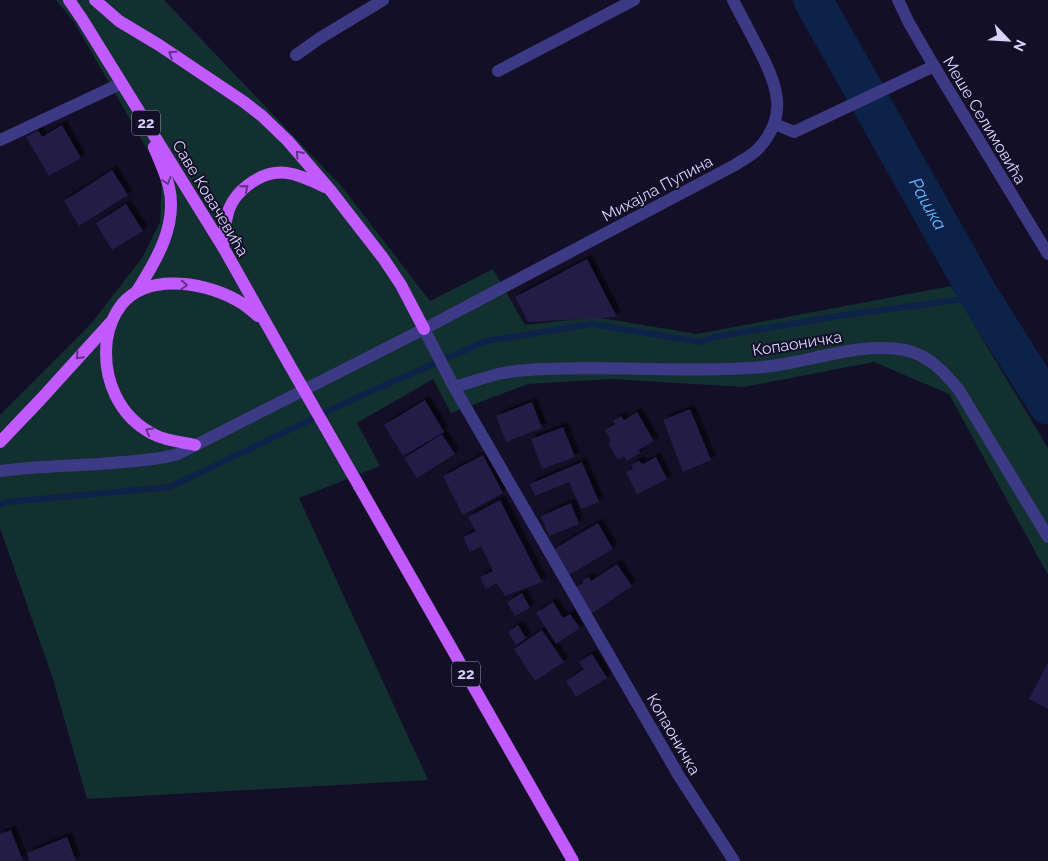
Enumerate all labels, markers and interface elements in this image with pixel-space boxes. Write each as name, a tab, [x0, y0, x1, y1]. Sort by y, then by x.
north arrow	[983, 15, 1033, 65]
text: N	[1010, 37, 1029, 54]
one-way arrow	[169, 51, 178, 60]
street label: Меше Селимовића	[939, 53, 1030, 187]
road number: 22	[132, 110, 160, 136]
street label: Саве Ковачевића	[168, 137, 253, 260]
one-way arrow	[296, 150, 305, 159]
street label: Михајла Пупина	[599, 151, 716, 226]
water label: Рашка	[905, 174, 951, 234]
one-way arrow	[161, 176, 171, 185]
one-way arrow	[240, 184, 249, 193]
one-way arrow	[181, 279, 189, 290]
street label: Копаоничка	[751, 327, 843, 360]
one-way arrow	[76, 351, 85, 360]
one-way arrow	[145, 427, 154, 437]
road number: 22	[452, 662, 480, 686]
street label: Копаоничка	[643, 690, 704, 778]

